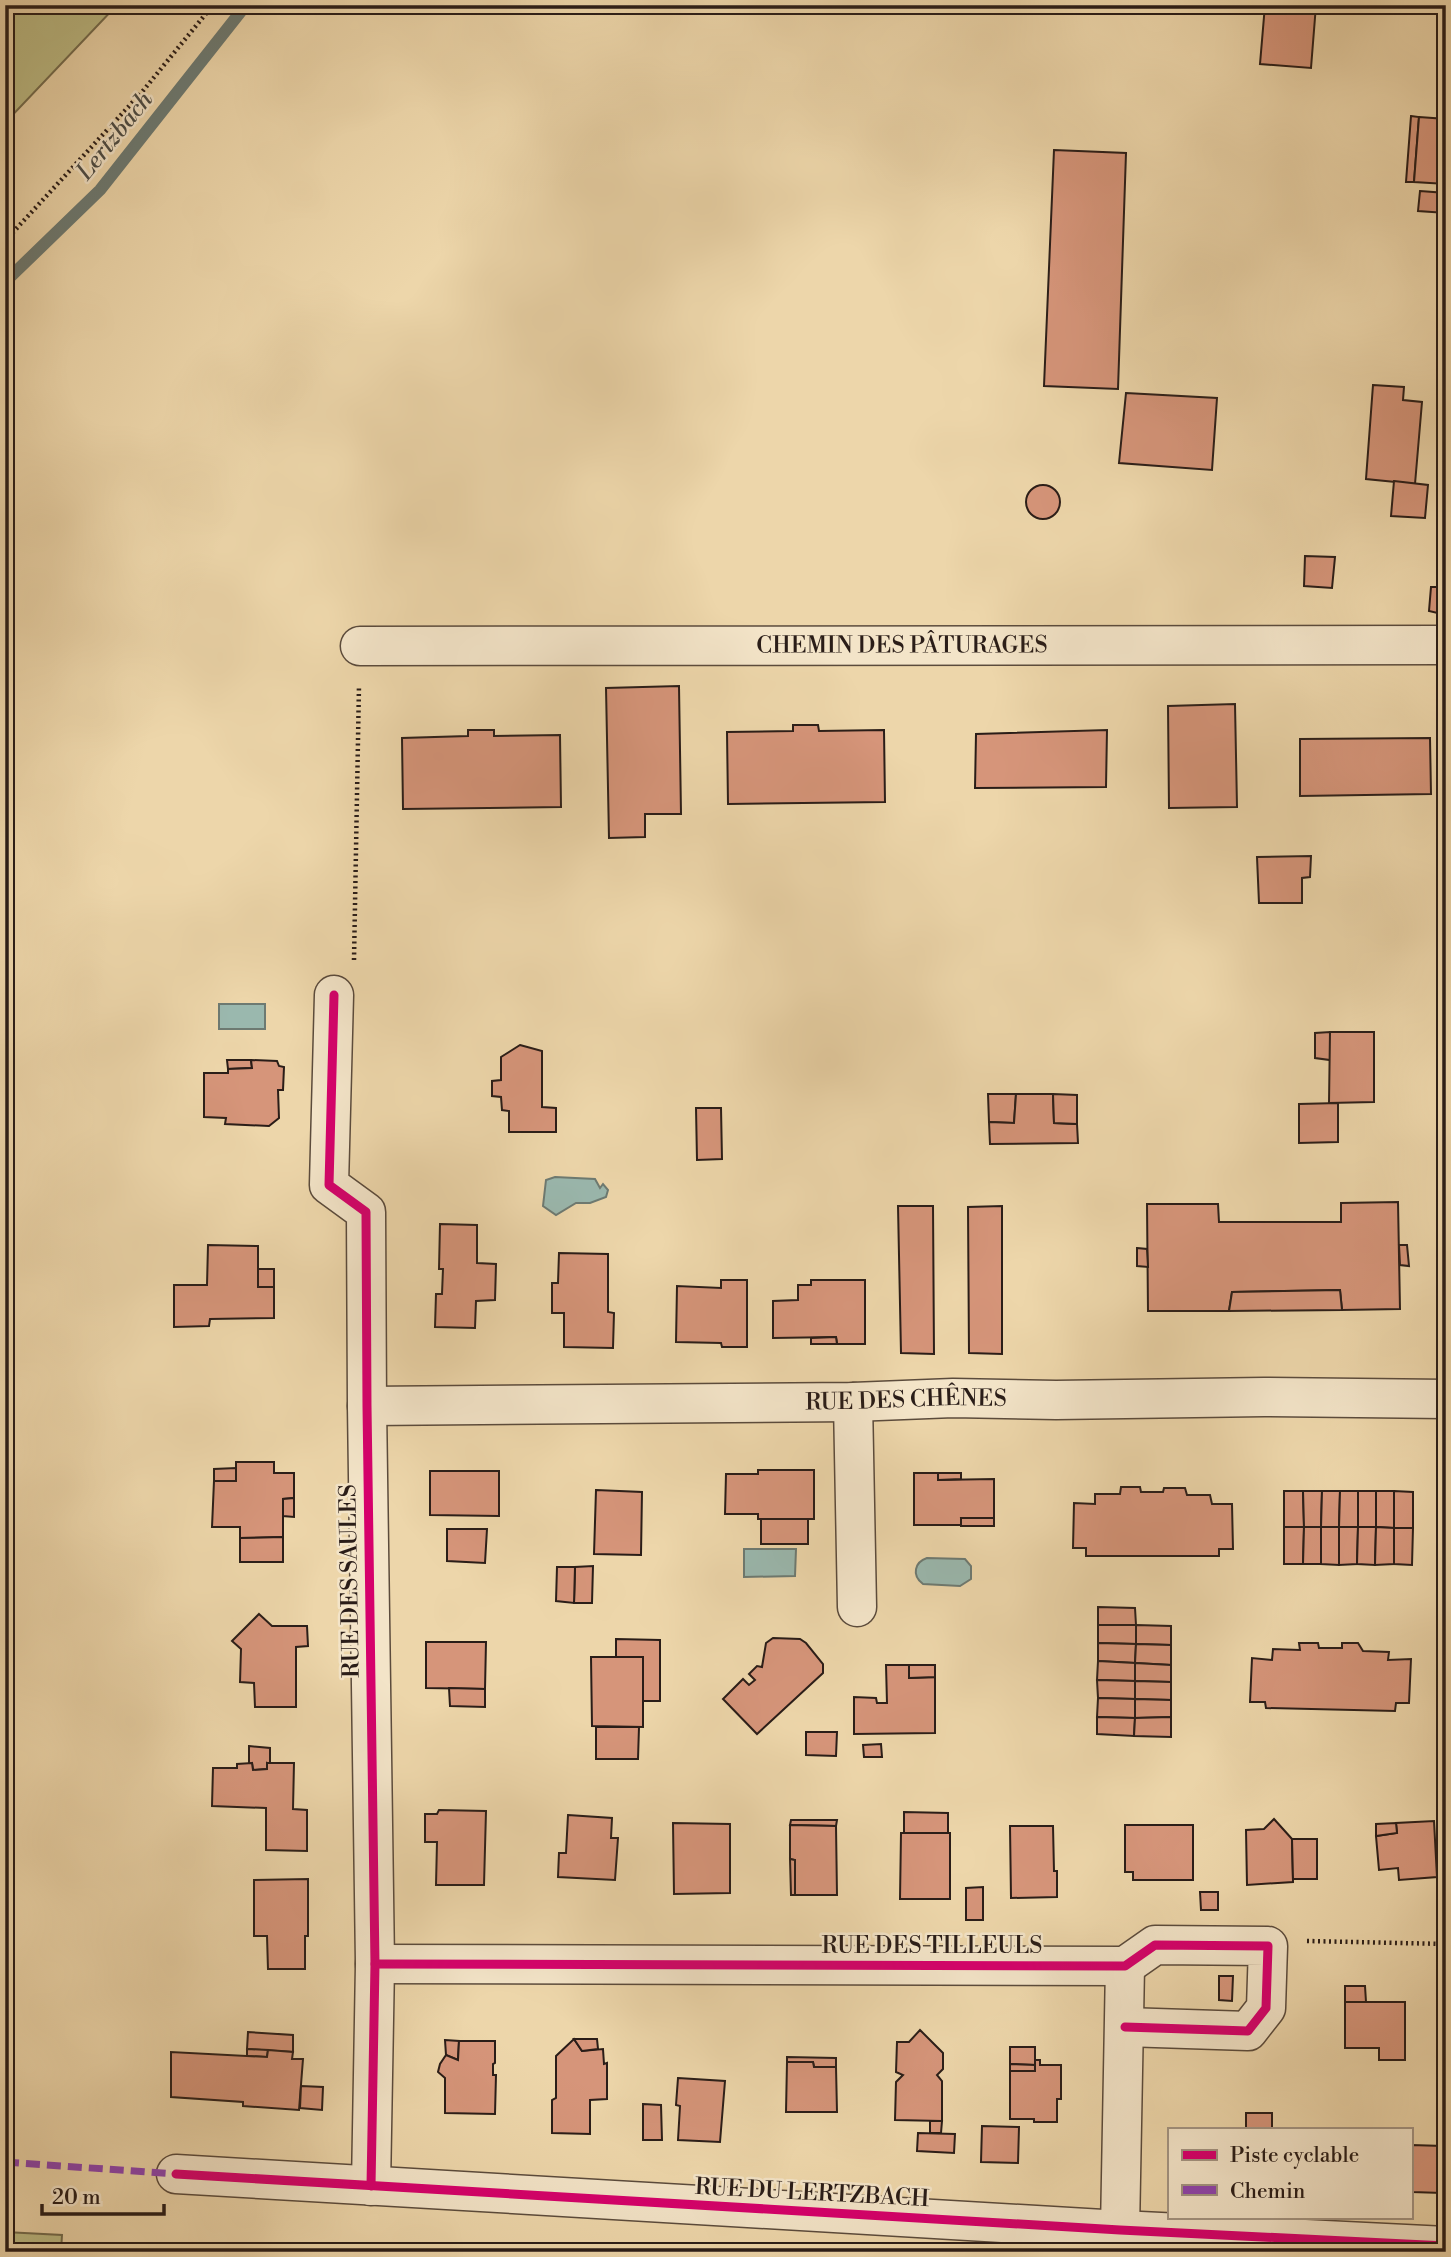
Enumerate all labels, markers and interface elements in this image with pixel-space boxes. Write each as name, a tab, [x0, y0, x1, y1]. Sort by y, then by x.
water label: Lertzbach	[70, 85, 160, 187]
street label: CHEMIN DES PÂTURAGES	[756, 629, 1048, 660]
street label: RUE DES CHÊNES	[805, 1382, 1007, 1416]
street label: RUE DES SAULES	[334, 1484, 366, 1678]
street label: RUE DES TILLEULS	[822, 1932, 1042, 1960]
legend	[1168, 2128, 1412, 2218]
text: Piste cyclable	[1230, 2143, 1359, 2169]
scale bar	[42, 2173, 164, 2217]
street label: RUE DU LERTZBACH	[694, 2173, 931, 2213]
text: Chemin	[1230, 2179, 1306, 2205]
text: 20 m	[52, 2185, 101, 2211]

